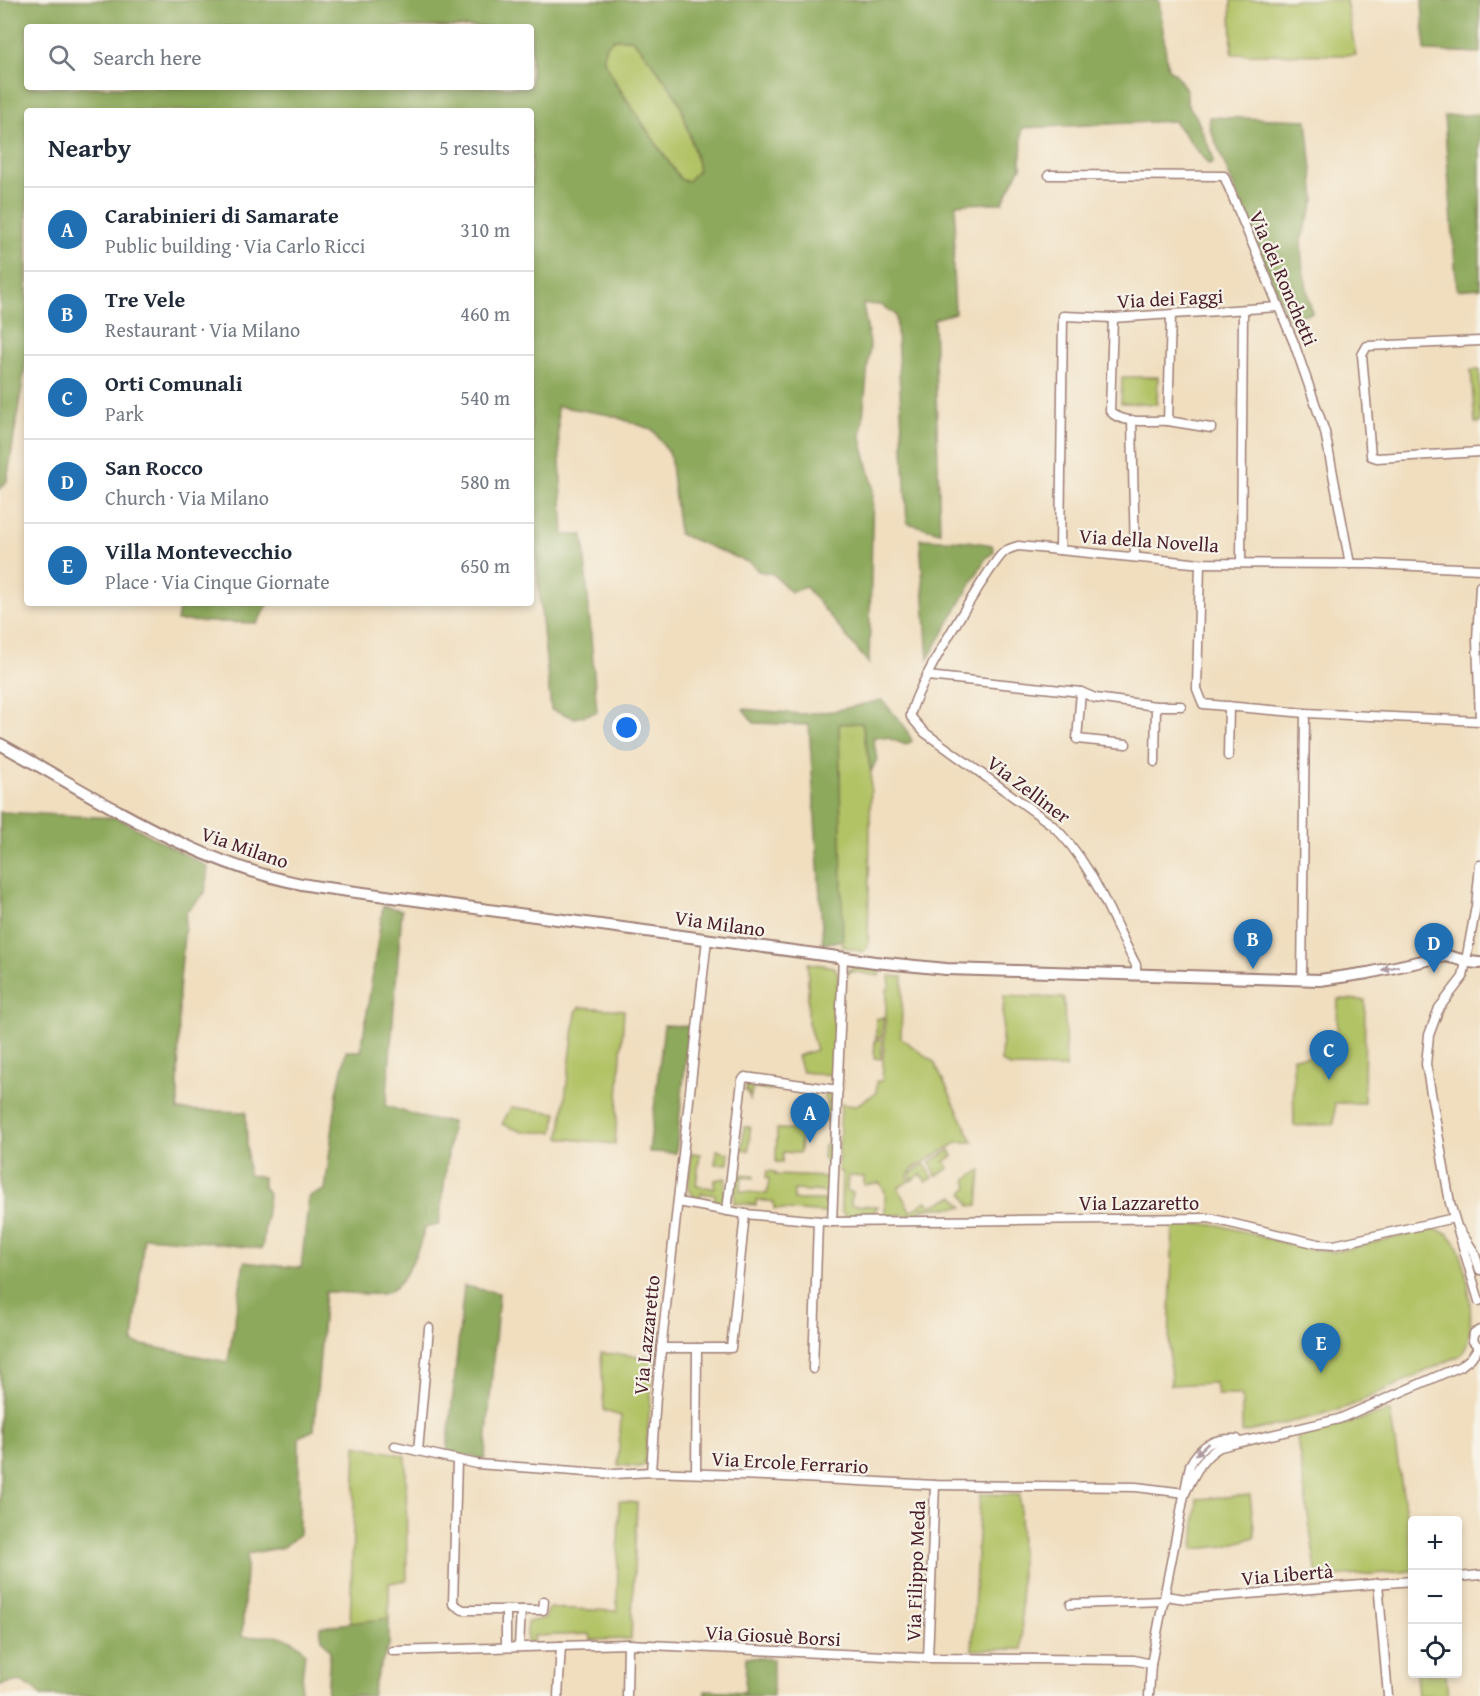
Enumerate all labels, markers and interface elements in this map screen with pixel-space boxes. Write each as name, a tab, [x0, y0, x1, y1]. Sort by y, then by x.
search box	[24, 24, 534, 90]
icon: search	[45, 41, 78, 74]
text: Search here	[93, 41, 202, 73]
text: Nearby	[48, 128, 131, 167]
text: 5 results	[439, 133, 510, 162]
text: Carabinieri di Samarate	[105, 199, 339, 231]
street label: Via dei Ronchetti	[1242, 206, 1326, 351]
text: A	[61, 215, 74, 244]
text: 310 m	[460, 215, 510, 244]
text: Public building · Via Carlo Ricci	[105, 231, 365, 260]
street label: Via dei Faggi	[1116, 281, 1224, 315]
text: Tre Vele	[105, 283, 185, 315]
text: B	[61, 299, 74, 328]
text: 460 m	[460, 299, 510, 328]
text: Restaurant · Via Milano	[105, 315, 300, 344]
text: Orti Comunali	[105, 367, 243, 399]
text: C	[62, 383, 73, 412]
text: 540 m	[460, 383, 510, 412]
text: Park	[105, 399, 144, 428]
text: San Rocco	[105, 451, 203, 483]
text: D	[61, 467, 74, 496]
text: 580 m	[460, 467, 510, 496]
text: Church · Via Milano	[105, 483, 269, 512]
street label: Via della Novella	[1078, 521, 1220, 559]
text: Villa Montevecchio	[105, 535, 292, 567]
text: E	[62, 551, 73, 580]
text: 650 m	[460, 551, 510, 580]
text: Place · Via Cinque Giornate	[105, 567, 330, 596]
your location	[612, 713, 641, 742]
street label: Via Zelliner	[981, 748, 1077, 830]
street label: Via Milano	[197, 818, 293, 876]
street label: Via Milano	[673, 902, 767, 944]
pin: B	[1234, 920, 1272, 969]
pin: D	[1414, 924, 1454, 973]
one-way arrow	[1380, 964, 1399, 974]
pin: C	[1310, 1030, 1348, 1080]
pin: A	[790, 1094, 830, 1143]
street label: Via Lazzaretto	[1079, 1188, 1199, 1217]
street label: Via Lazzaretto	[625, 1274, 667, 1396]
pin: E	[1302, 1324, 1340, 1373]
one-way arrow	[1195, 1442, 1210, 1455]
street label: Via Ercole Ferrario	[711, 1443, 869, 1481]
street label: Via Filippo Meda	[898, 1499, 932, 1642]
map controls	[1408, 1516, 1462, 1678]
button: +	[1408, 1516, 1462, 1570]
street label: Via Libertà	[1240, 1555, 1335, 1592]
button: −	[1408, 1570, 1462, 1624]
street label: Via Giosuè Borsi	[704, 1617, 842, 1653]
button: locate	[1408, 1624, 1462, 1678]

